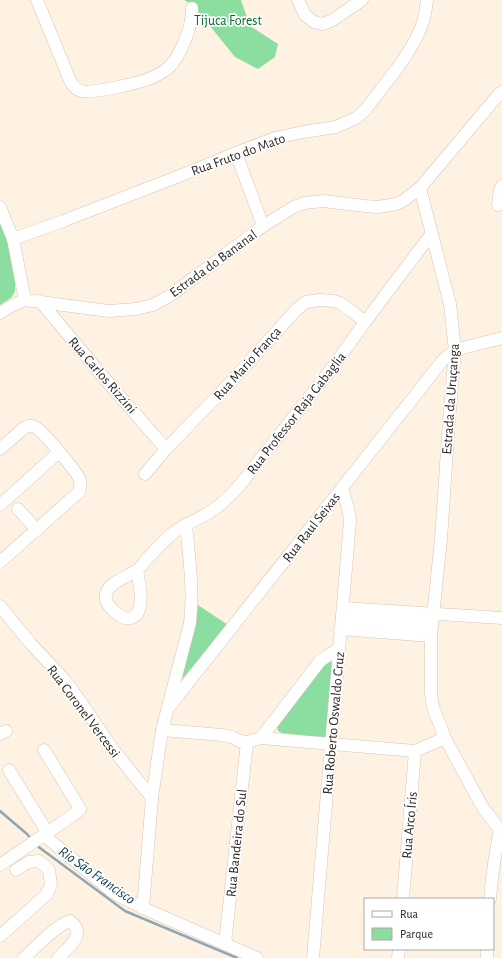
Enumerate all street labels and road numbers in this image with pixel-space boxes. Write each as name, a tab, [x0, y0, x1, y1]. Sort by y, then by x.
street label: Rua Fruto do Mato	[189, 131, 287, 178]
street label: Estrada do Bananal	[167, 228, 260, 300]
street label: Rua Mario França	[211, 324, 284, 403]
street label: Rua Carlos Rizzini	[65, 335, 139, 417]
street label: Estrada da Uruçanga	[440, 343, 462, 455]
street label: Rua Professor Raja Gabaglia	[245, 349, 349, 477]
street label: Rua Raul Seixas	[280, 490, 343, 565]
street label: Rua Roberto Oswaldo Cruz	[321, 651, 347, 795]
street label: Rua Coronel Vercessi	[44, 663, 122, 760]
street label: Rua Bandeira do Sul	[224, 788, 250, 898]
street label: Rua Arco Íris	[397, 791, 420, 859]

